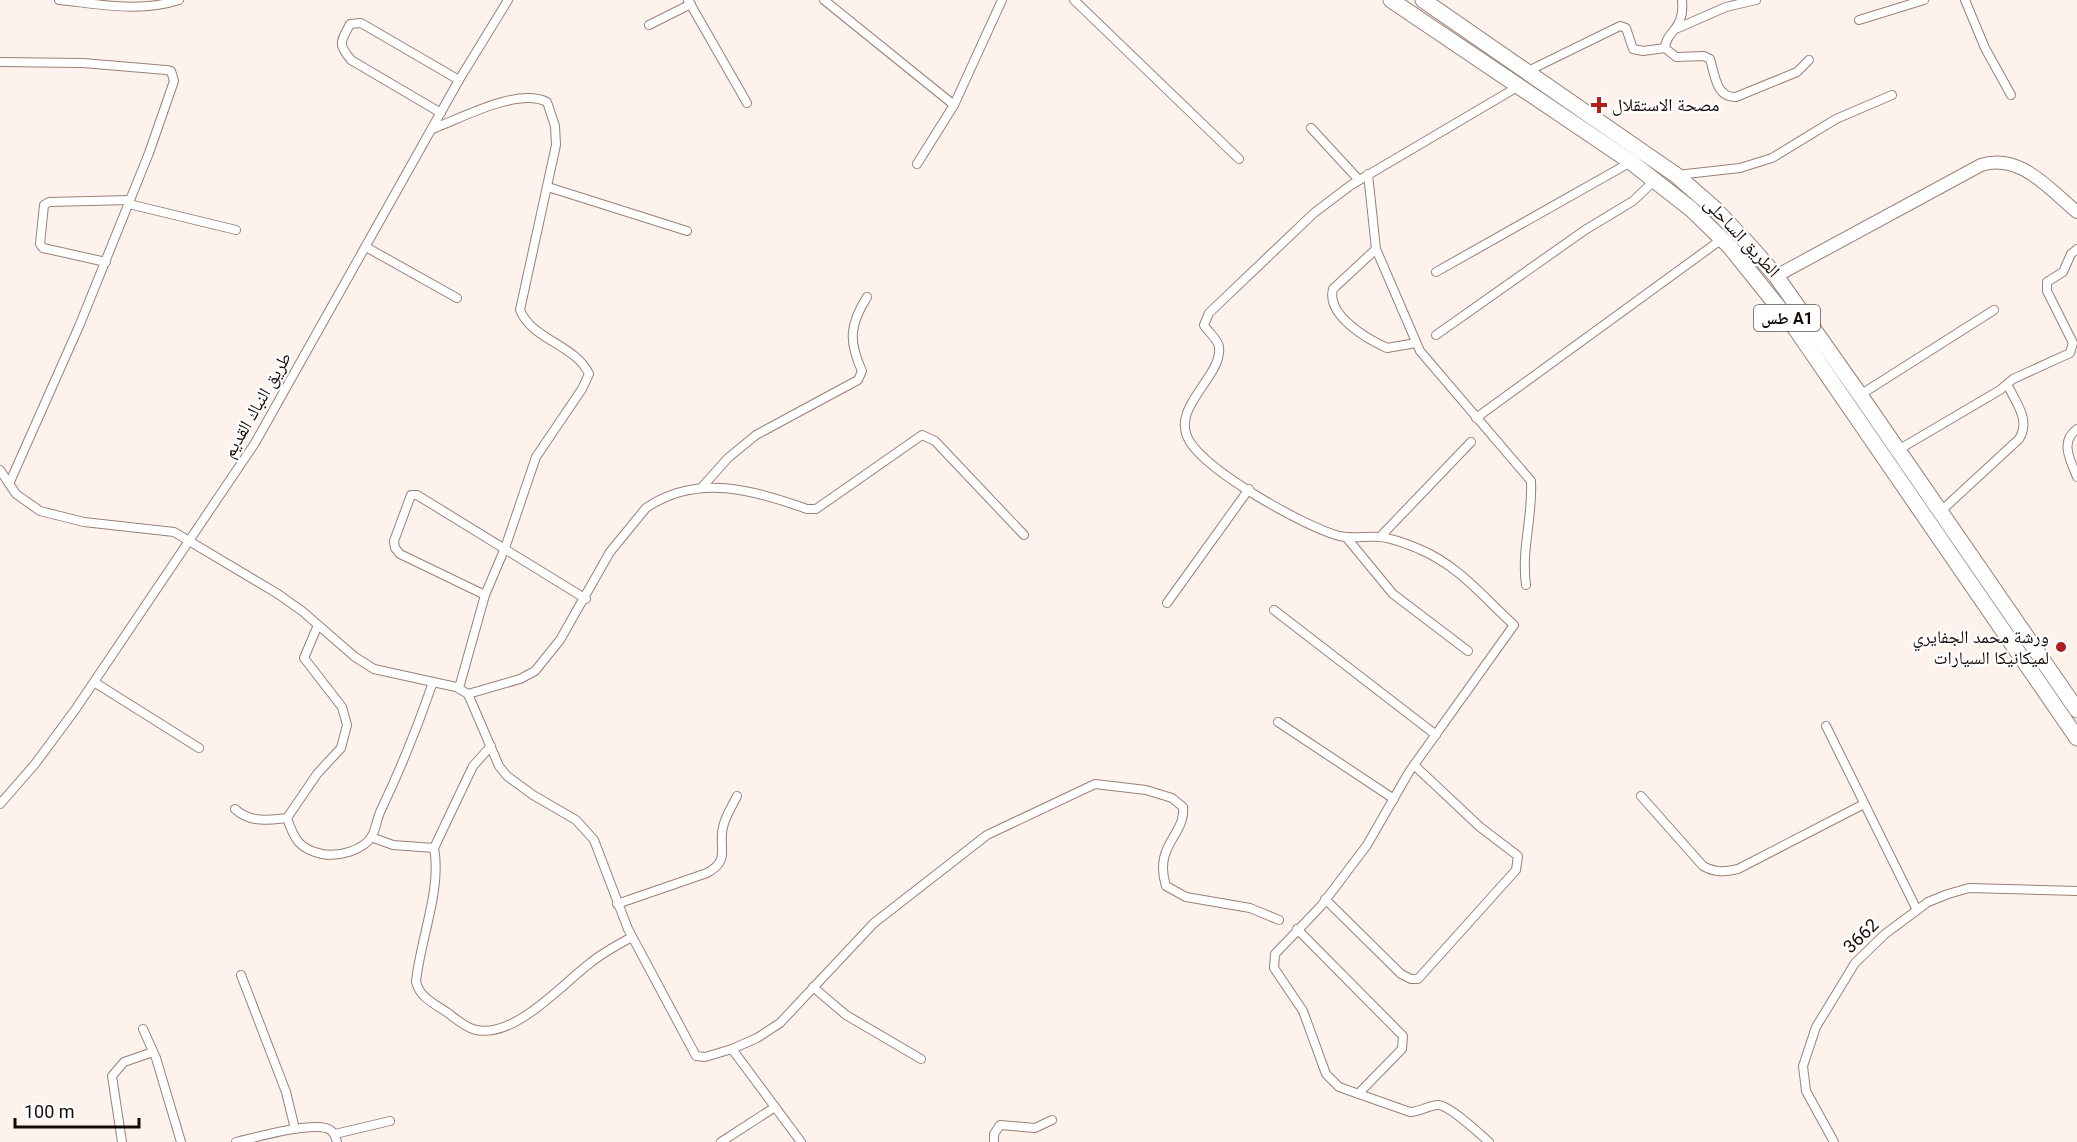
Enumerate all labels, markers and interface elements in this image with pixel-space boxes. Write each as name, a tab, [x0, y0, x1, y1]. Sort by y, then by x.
place label: مصحة الاستقلال	[1612, 94, 1719, 116]
marker: مصحة الاستقلال	[1590, 96, 1608, 114]
street label: الطريق الساحلى	[1699, 192, 1785, 282]
road number: طس A1	[1754, 305, 1820, 331]
street label: طريق النباك القديم	[218, 348, 297, 462]
place label: ورشة محمد الجفايري لميكانيكا السيارات	[1912, 626, 2049, 668]
marker: ورشة محمد الجفايري لميكانيكا السيارات	[2054, 640, 2068, 654]
street label: 3662	[1839, 914, 1883, 957]
scale bar	[15, 1091, 140, 1129]
text: 100 m	[24, 1101, 75, 1122]

